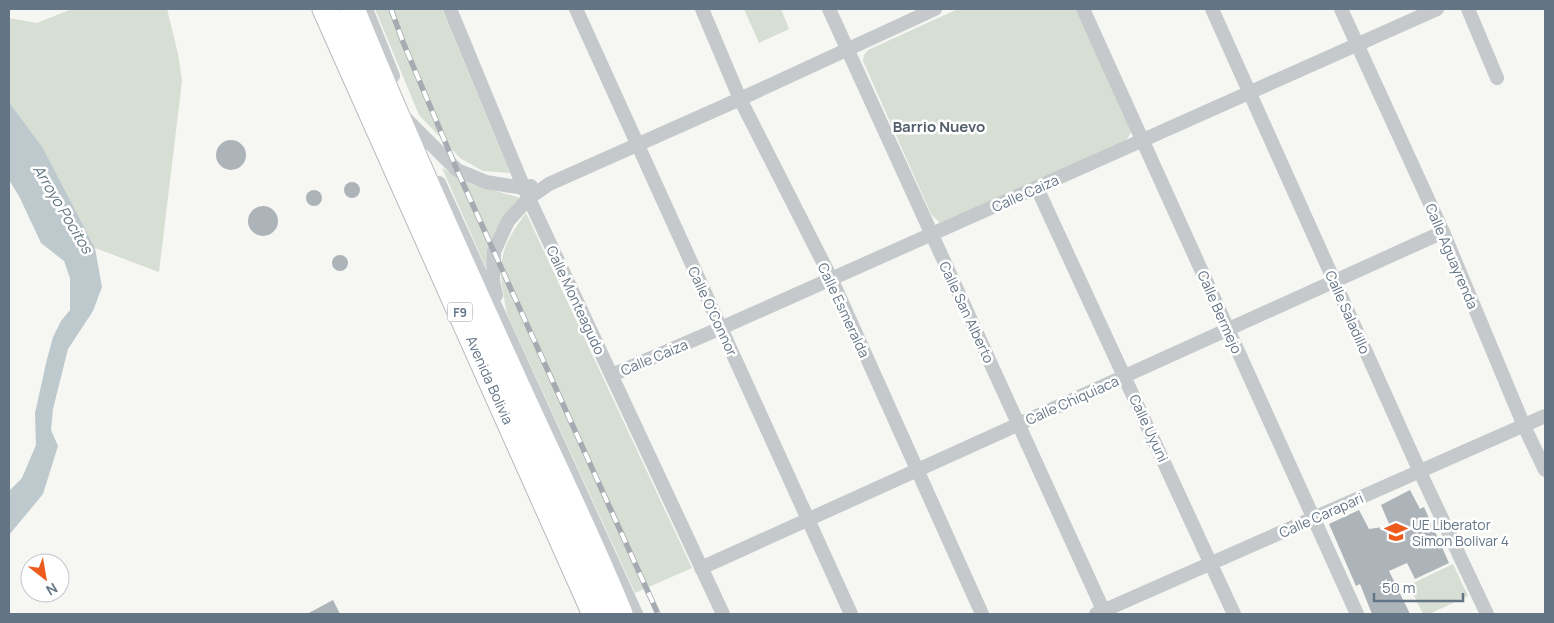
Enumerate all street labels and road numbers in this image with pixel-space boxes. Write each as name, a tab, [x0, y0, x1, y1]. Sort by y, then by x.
street label: Calle Caiza	[989, 170, 1061, 216]
street label: Calle Aguayrenda	[1421, 200, 1483, 312]
street label: Calle Monteagudo	[542, 243, 610, 357]
street label: Calle San Alberto	[935, 258, 999, 366]
street label: Calle Esmeralda	[814, 260, 874, 360]
street label: Calle O'Connor	[684, 263, 742, 359]
street label: Calle Saladillo	[1321, 267, 1375, 357]
street label: Calle Bermejo	[1193, 268, 1247, 356]
road number: F9	[448, 302, 472, 322]
street label: Avenida Bolivia	[462, 333, 518, 427]
street label: Calle Caiza	[618, 334, 690, 380]
street label: Calle Chiquiaca	[1022, 371, 1122, 429]
street label: Calle Uyuni	[1125, 391, 1173, 465]
street label: Calle Carapari	[1276, 488, 1366, 542]

